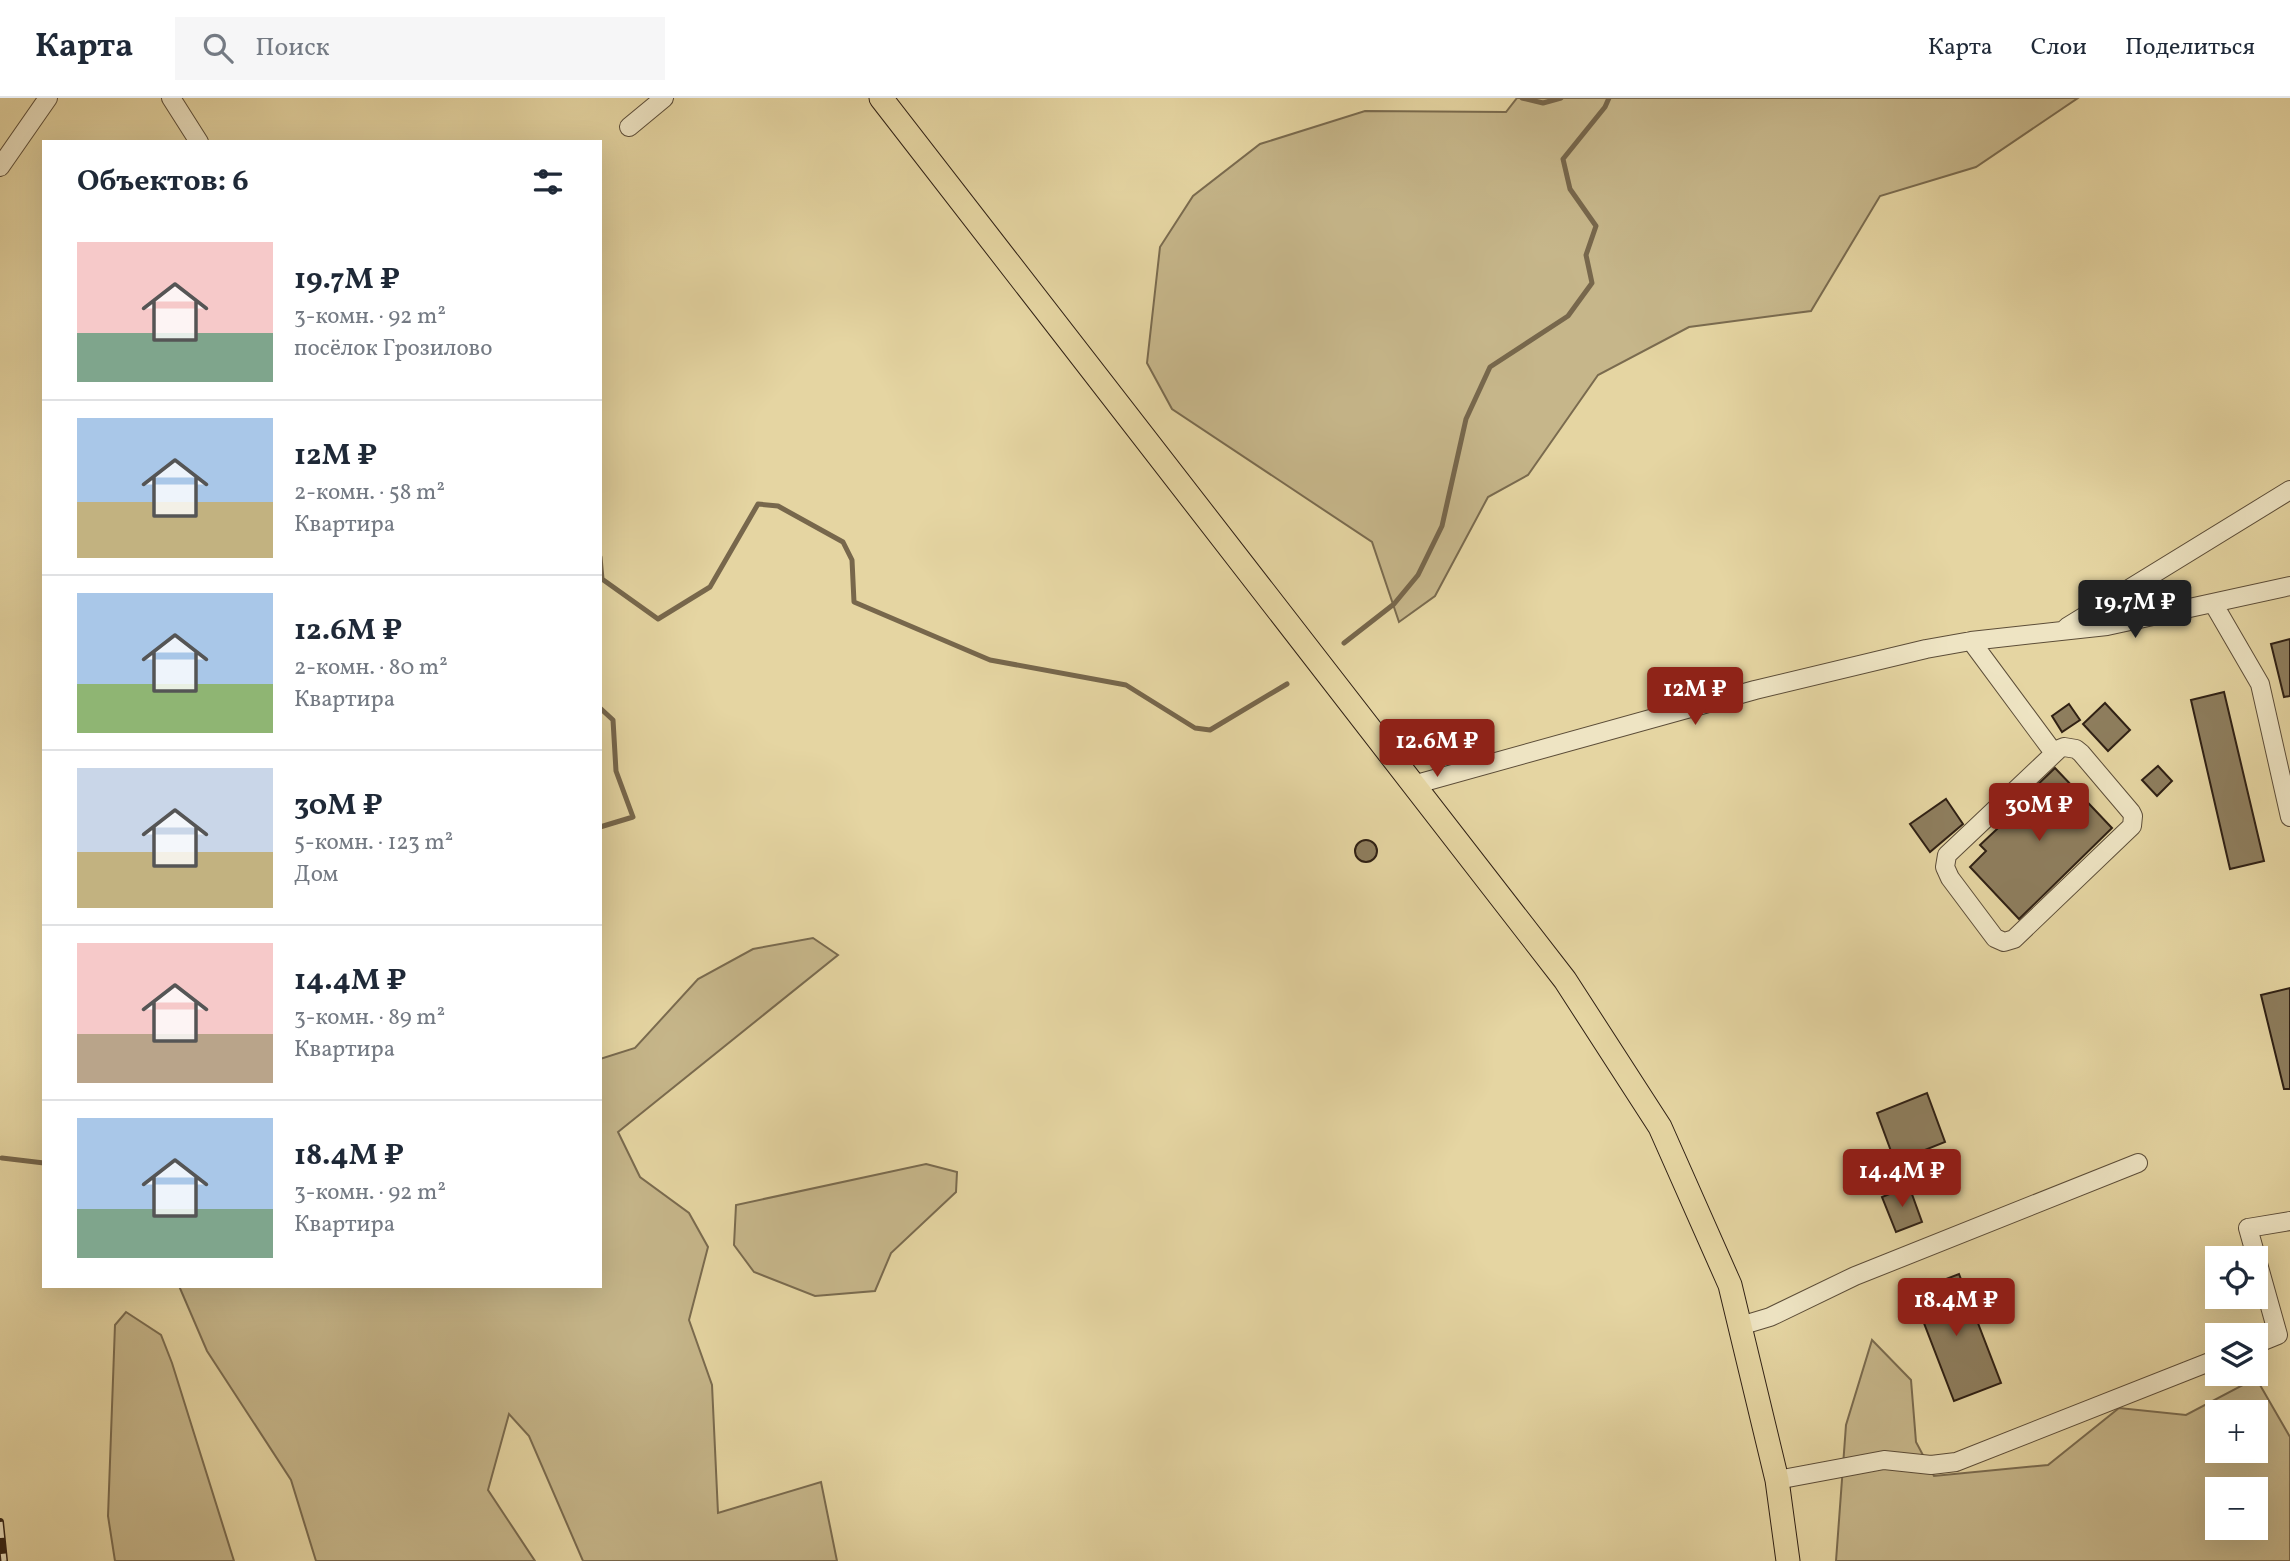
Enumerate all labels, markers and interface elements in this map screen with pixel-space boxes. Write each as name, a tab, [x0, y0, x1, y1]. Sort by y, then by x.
search box	[175, 17, 665, 80]
text: Карта	[35, 25, 133, 71]
icon: search	[199, 29, 237, 67]
text: Поиск	[255, 30, 330, 66]
text: Карта	[1928, 31, 1993, 65]
text: Слои	[2031, 31, 2087, 65]
text: Поделиться	[2125, 31, 2255, 65]
text: Объектов: 6	[77, 161, 249, 203]
icon: filters	[529, 163, 567, 201]
text: 19.7M ₽	[294, 259, 400, 301]
icon: home	[133, 270, 217, 354]
text: 3-комн. · 92 m²	[294, 301, 446, 333]
text: посёлок Грозилово	[294, 333, 493, 365]
text: 12M ₽	[294, 435, 377, 477]
icon: home	[133, 446, 217, 530]
text: 2-комн. · 58 m²	[294, 477, 445, 509]
text: Квартира	[294, 509, 395, 541]
pin: 19.7M ₽	[2070, 580, 2200, 640]
text: 19.7M ₽	[2094, 587, 2176, 619]
text: 12.6M ₽	[294, 610, 402, 652]
icon: home	[133, 621, 217, 705]
text: 2-комн. · 80 m²	[294, 652, 448, 684]
pin: 12M ₽	[1646, 668, 1744, 727]
text: 12M ₽	[1663, 674, 1727, 706]
text: Квартира	[294, 684, 395, 716]
pin: 12.6M ₽	[1372, 720, 1502, 779]
text: 12.6M ₽	[1396, 726, 1478, 758]
pin: 30M ₽	[1990, 784, 2088, 843]
text: 30M ₽	[294, 785, 383, 827]
text: 30M ₽	[2005, 790, 2073, 822]
icon: home	[133, 796, 217, 880]
text: 5-комн. · 123 m²	[294, 827, 453, 859]
text: Дом	[294, 859, 338, 891]
text: 14.4M ₽	[294, 960, 407, 1002]
icon: home	[133, 971, 217, 1055]
text: 3-комн. · 89 m²	[294, 1002, 445, 1034]
text: Квартира	[294, 1034, 395, 1066]
text: 18.4M ₽	[294, 1135, 404, 1177]
icon: home	[133, 1146, 217, 1230]
pin: 14.4M ₽	[1837, 1150, 1967, 1209]
text: 14.4M ₽	[1859, 1156, 1945, 1188]
text: 3-комн. · 92 m²	[294, 1177, 446, 1209]
text: Квартира	[294, 1209, 395, 1241]
map controls	[2205, 1246, 2268, 1540]
button: locate	[2205, 1246, 2268, 1309]
pin: 18.4M ₽	[1891, 1278, 2021, 1338]
text: 18.4M ₽	[1914, 1285, 1998, 1317]
button: layers	[2205, 1323, 2268, 1386]
button: +	[2205, 1400, 2268, 1463]
button: −	[2205, 1477, 2268, 1540]

